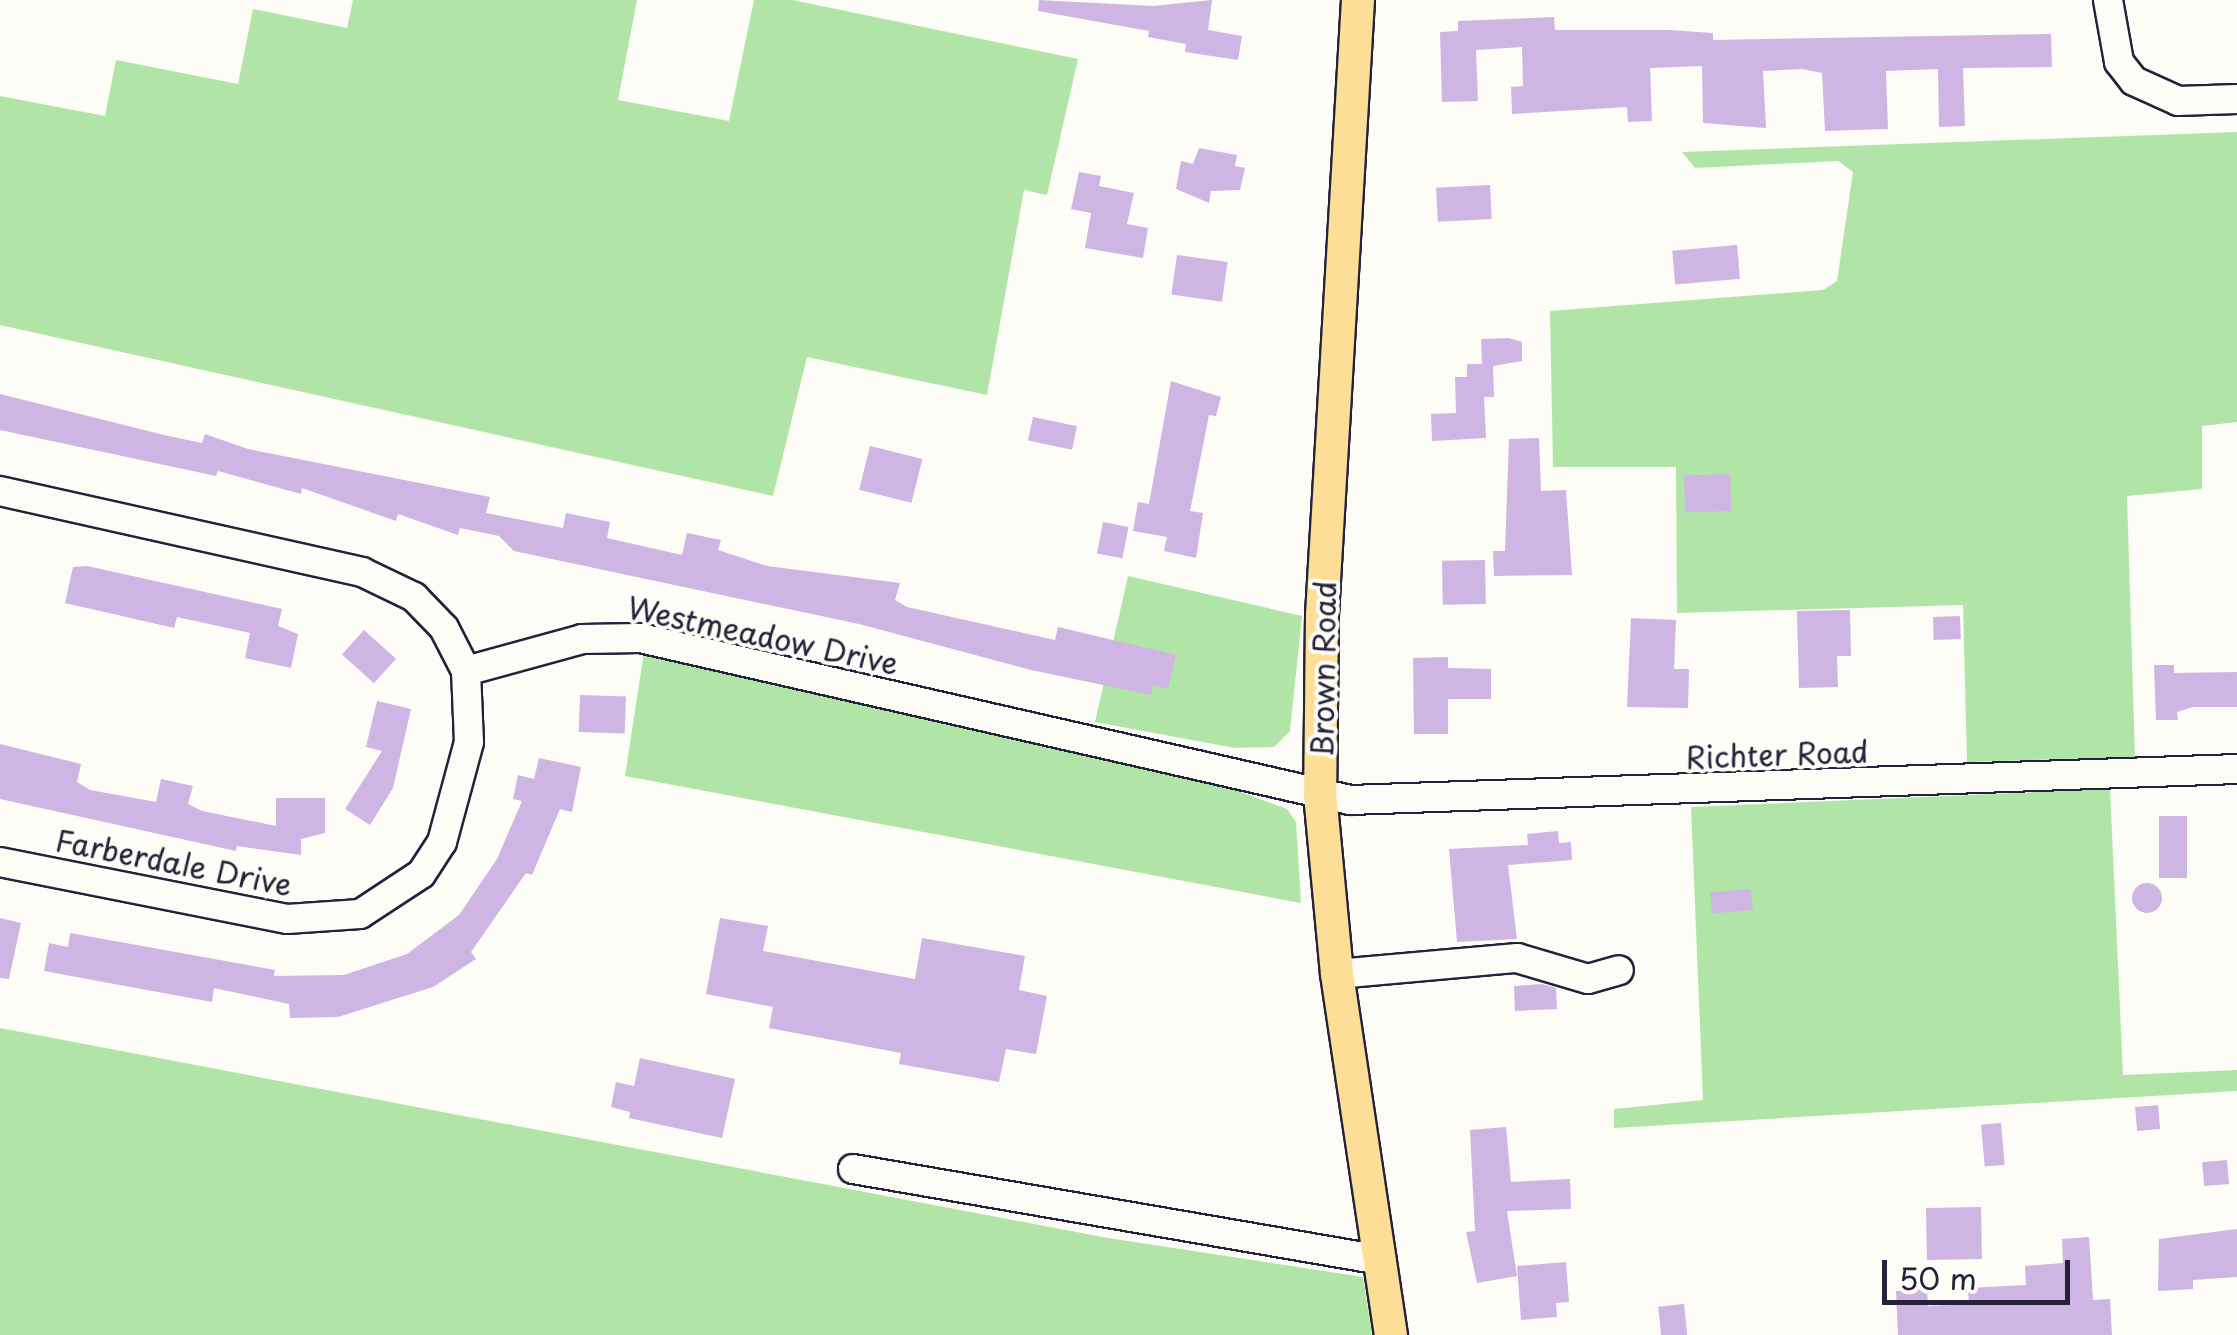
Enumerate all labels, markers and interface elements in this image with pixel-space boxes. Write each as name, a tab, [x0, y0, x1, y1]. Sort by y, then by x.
street label: Brown Road	[1303, 582, 1343, 756]
street label: Westmeadow Drive	[624, 589, 902, 681]
street label: Richter Road	[1684, 733, 1870, 775]
street label: Farberdale Drive	[53, 821, 295, 903]
scale bar	[1887, 1240, 2074, 1302]
text: 50 m	[1899, 1255, 1977, 1300]

